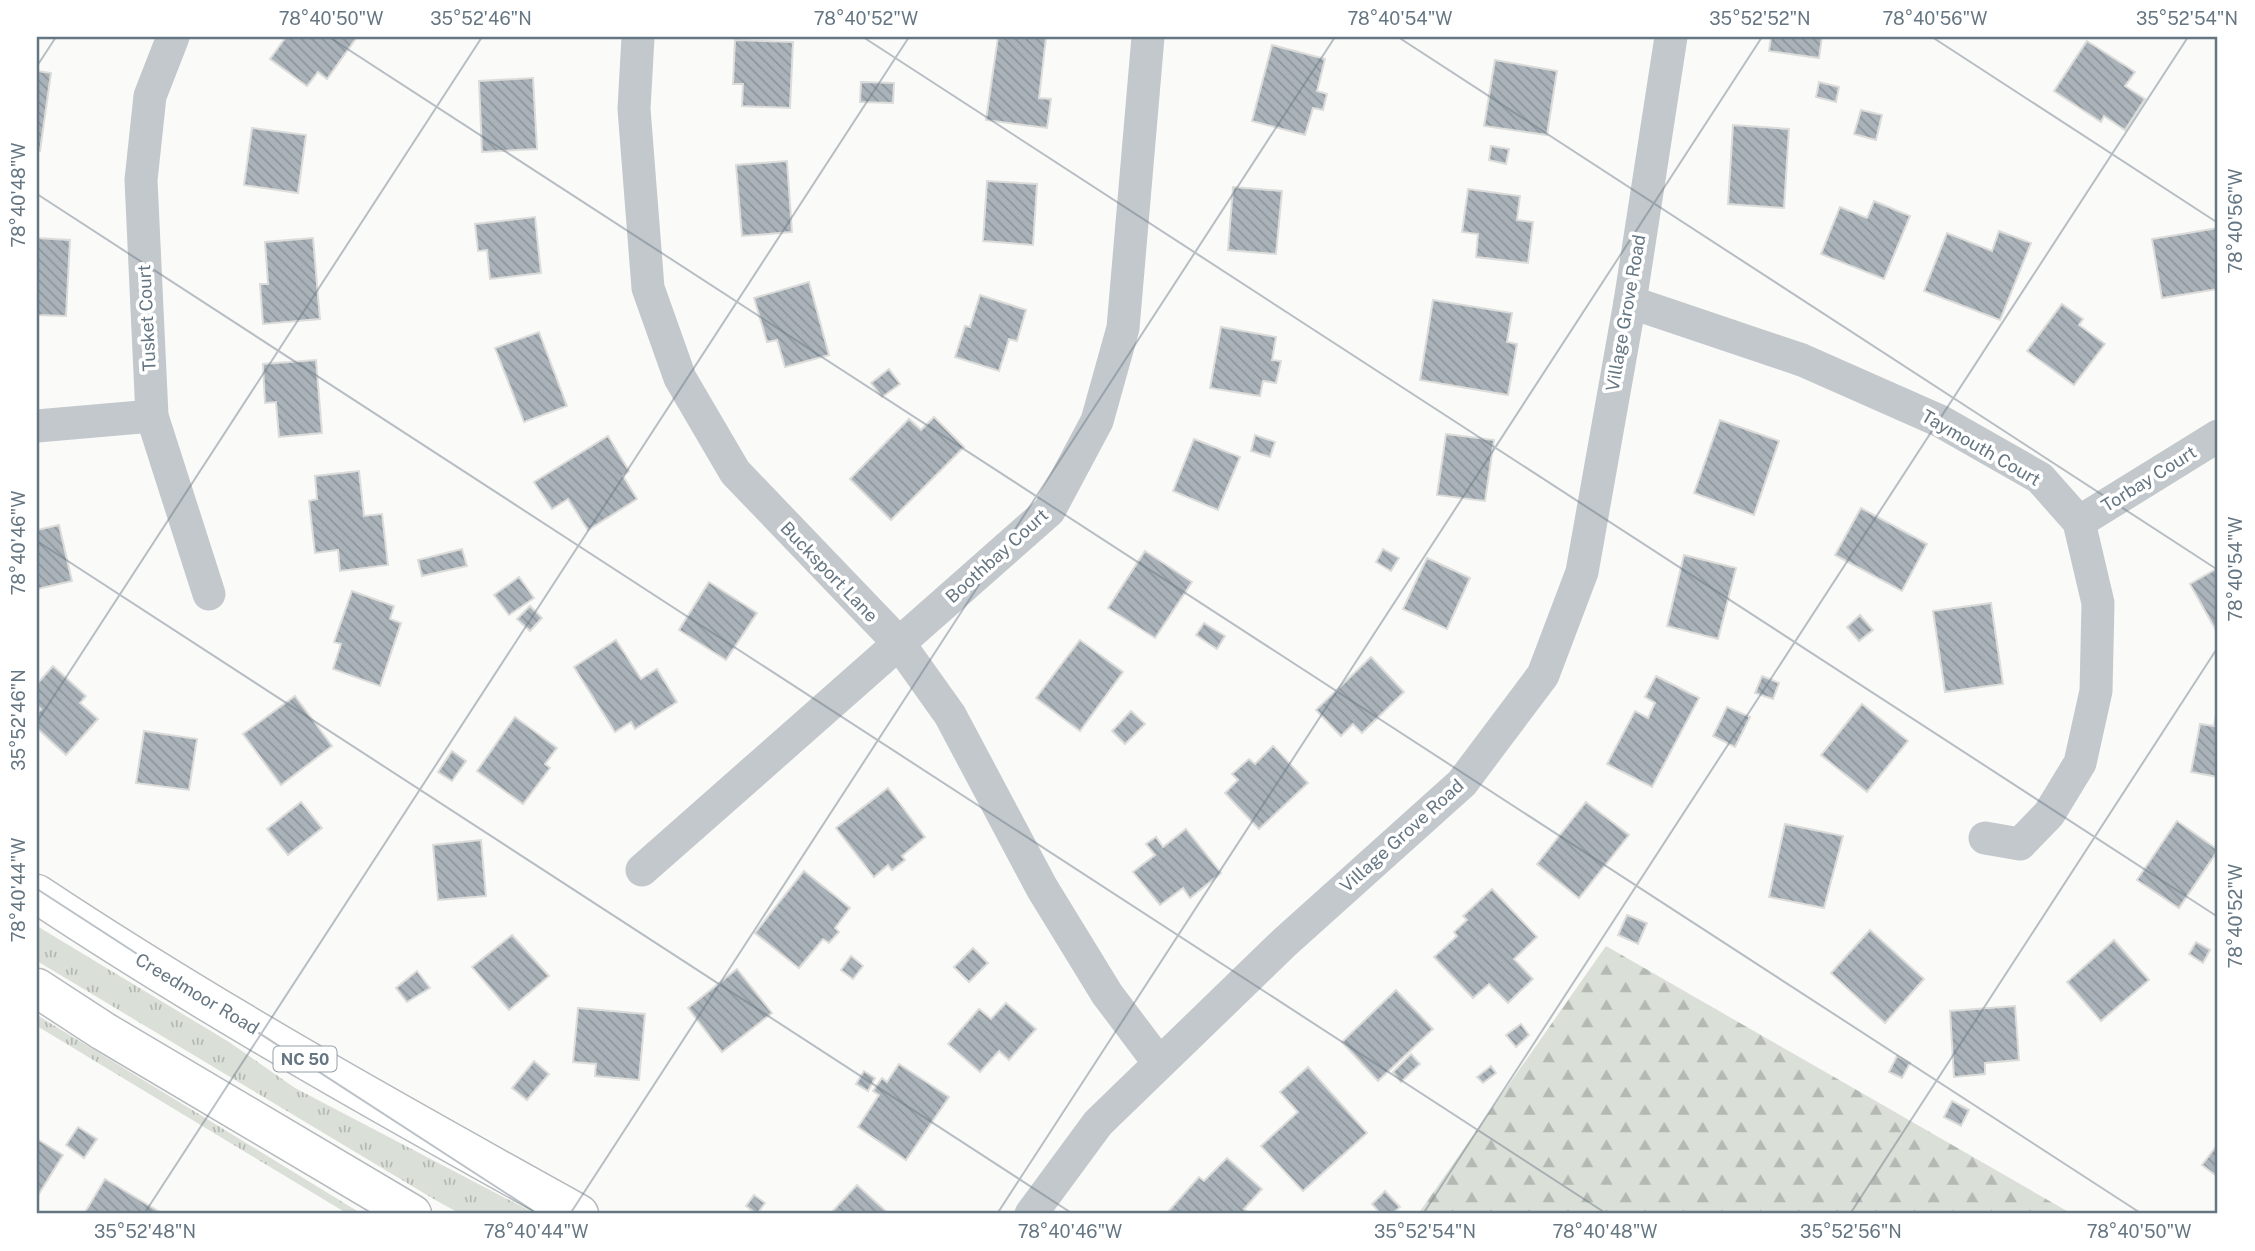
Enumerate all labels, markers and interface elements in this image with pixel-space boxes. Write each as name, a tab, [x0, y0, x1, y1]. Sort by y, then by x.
text: 78°40'50"W	[279, 8, 383, 29]
text: 35°52'46"N	[430, 8, 532, 29]
text: 78°40'52"W	[814, 8, 918, 29]
text: 78°40'54"W	[1348, 8, 1452, 29]
text: 35°52'52"N	[1709, 8, 1811, 29]
text: 78°40'56"W	[1883, 8, 1987, 29]
text: 35°52'54"N	[2136, 8, 2238, 29]
text: 78°40'48"W	[8, 142, 29, 248]
text: 78°40'56"W	[2225, 169, 2246, 273]
street label: Village Grove Road	[1601, 233, 1650, 393]
street label: Tusket Court	[133, 264, 160, 372]
street label: Taymouth Court	[1918, 405, 2044, 490]
street label: Torbay Court	[2097, 441, 2200, 516]
text: 78°40'46"W	[8, 491, 29, 595]
street label: Boothbay Court	[941, 504, 1052, 607]
street label: Bucksport Lane	[776, 517, 882, 626]
text: 78°40'54"W	[2225, 517, 2246, 621]
text: 35°52'46"N	[8, 669, 29, 771]
street label: Village Grove Road	[1336, 775, 1468, 896]
text: 78°40'44"W	[8, 838, 29, 942]
text: 78°40'52"W	[2225, 864, 2246, 968]
street label: Creedmoor Road	[132, 948, 263, 1039]
road number: NC 50	[274, 1046, 336, 1072]
text: 35°52'48"N	[94, 1221, 196, 1242]
text: 78°40'44"W	[484, 1221, 588, 1242]
text: 78°40'46"W	[1018, 1221, 1122, 1242]
text: 35°52'54"N	[1374, 1221, 1476, 1242]
text: 78°40'48"W	[1552, 1221, 1658, 1242]
text: 35°52'56"N	[1800, 1221, 1902, 1242]
text: 78°40'50"W	[2087, 1221, 2191, 1242]

